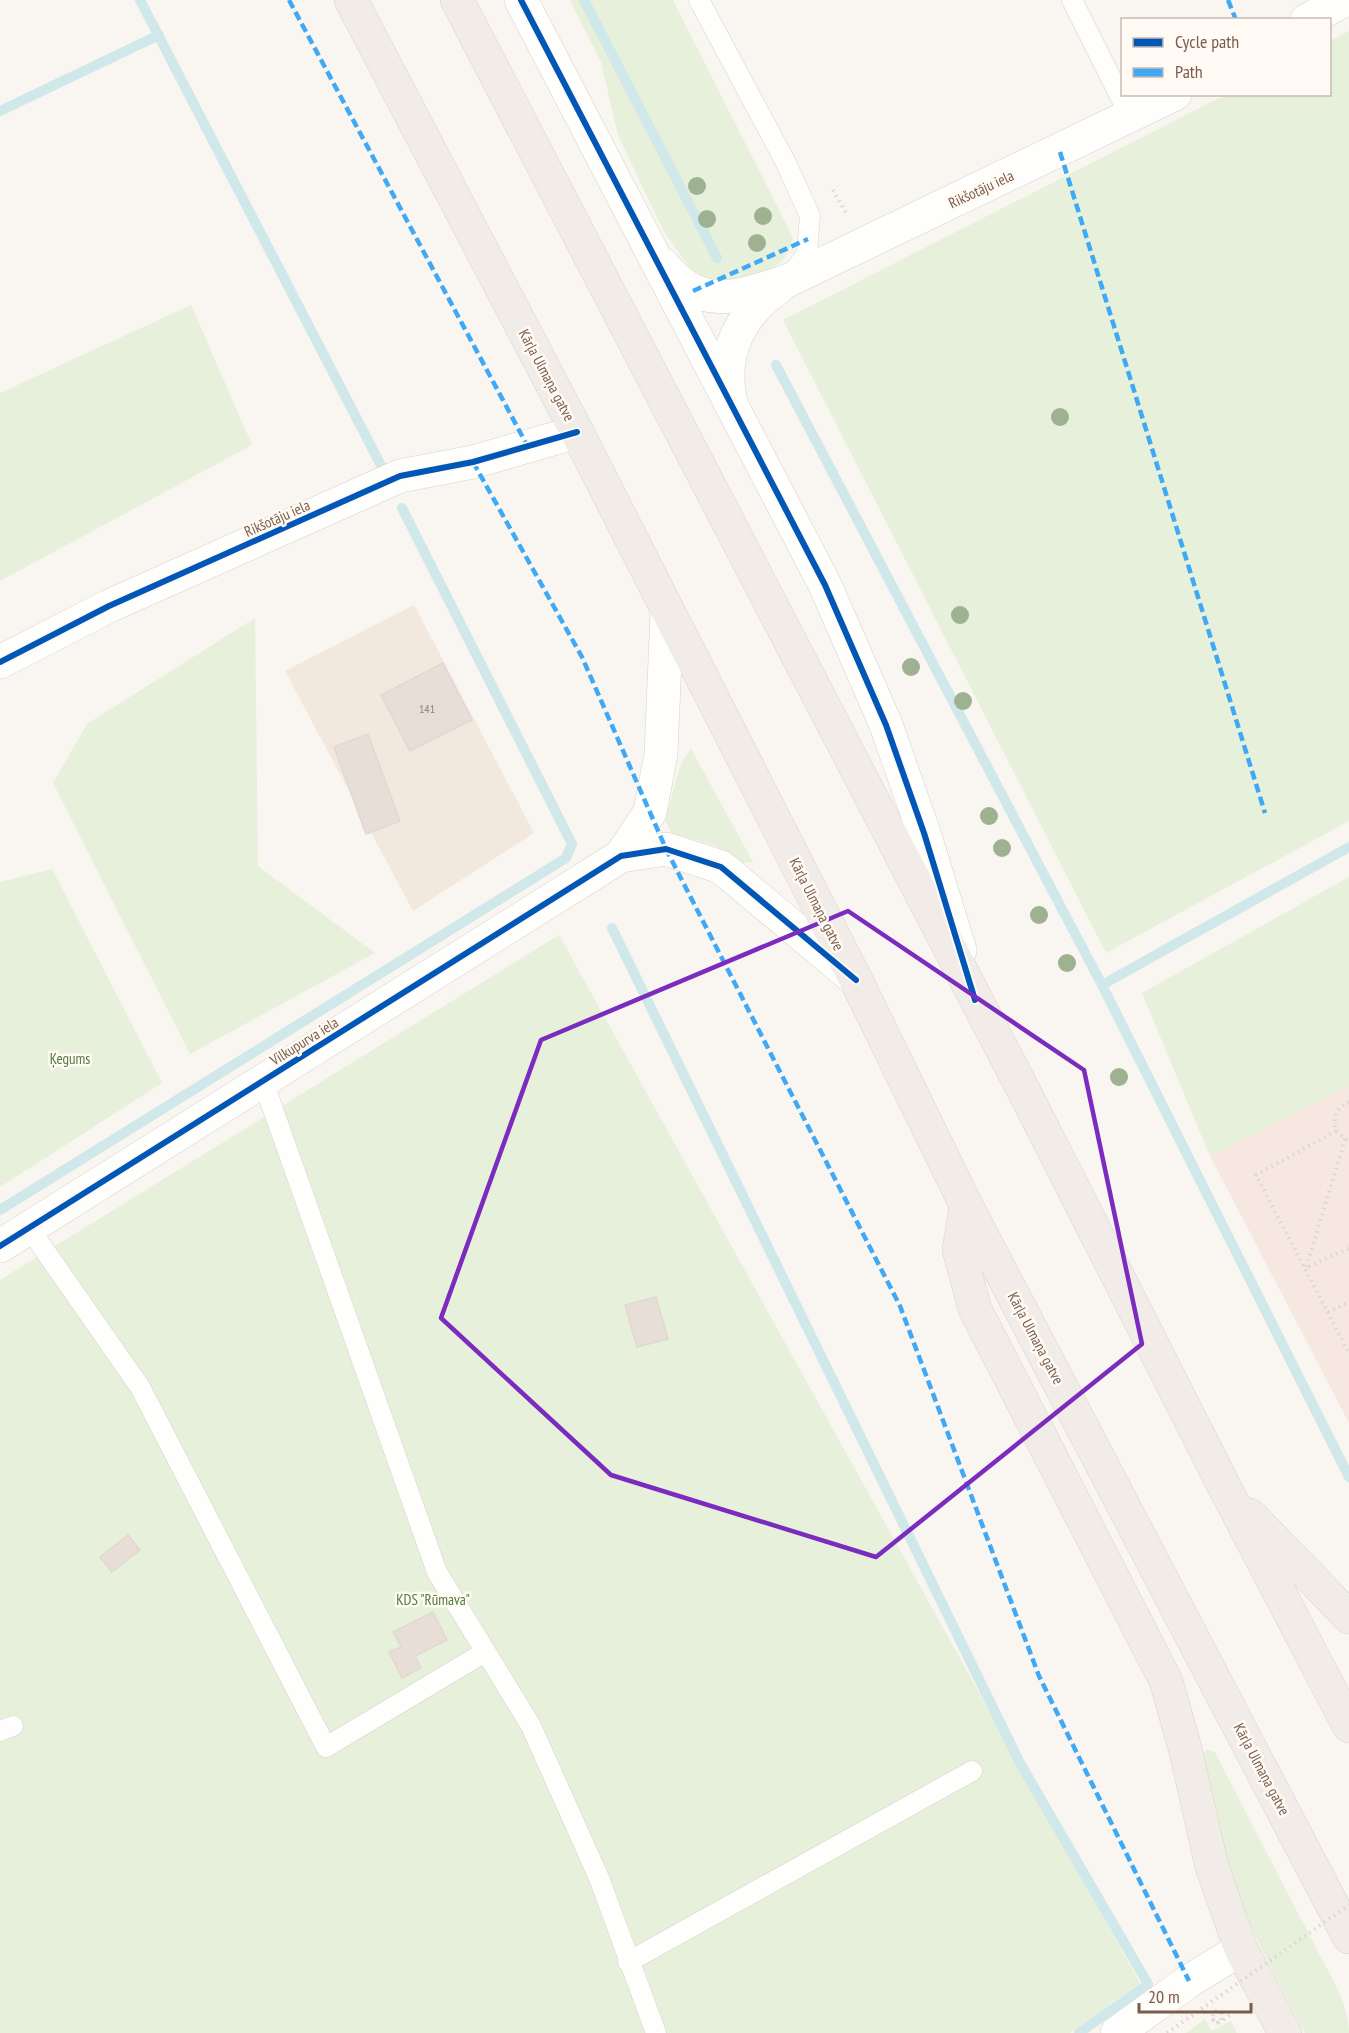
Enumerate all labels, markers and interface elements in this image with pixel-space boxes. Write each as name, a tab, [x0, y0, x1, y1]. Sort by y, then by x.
legend	[1121, 18, 1331, 96]
text: Cycle path	[1175, 30, 1239, 53]
text: Path	[1175, 60, 1203, 83]
street label: Rikšotāju iela	[945, 166, 1017, 212]
street label: Kārļa Ulmaņa gatve	[515, 326, 579, 424]
street label: Rikšotāju iela	[241, 495, 313, 541]
house number: 141	[419, 701, 435, 716]
street label: Kārļa Ulmaņa gatve	[785, 854, 849, 954]
street label: Vilkupurva iela	[265, 1013, 342, 1070]
park label: Ķegums	[50, 1049, 90, 1068]
street label: Kārļa Ulmaņa gatve	[1004, 1289, 1068, 1387]
park label: KDS "Rūmava"	[396, 1590, 470, 1609]
street label: Kārļa Ulmaņa gatve	[1230, 1720, 1294, 1818]
scale bar	[1139, 1976, 1252, 2014]
text: 20 m	[1148, 1985, 1180, 2008]

